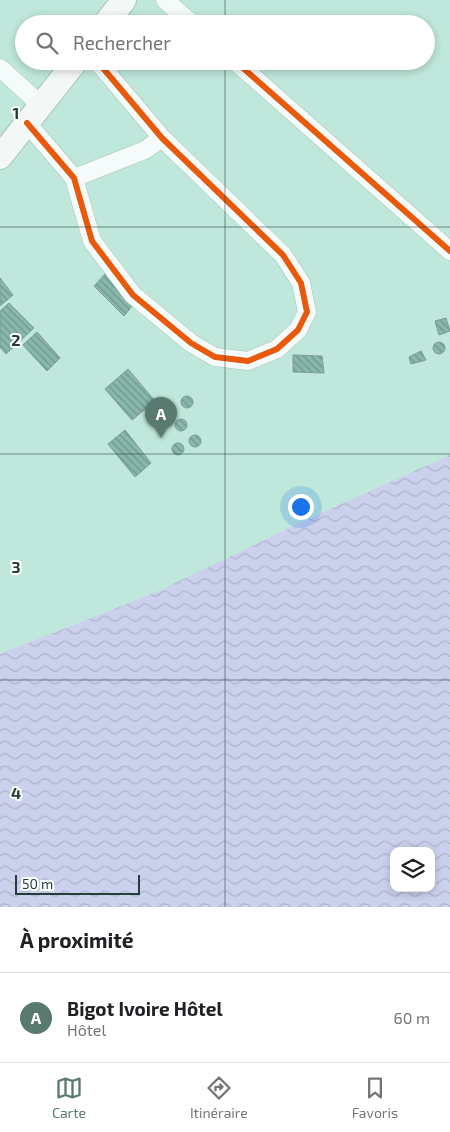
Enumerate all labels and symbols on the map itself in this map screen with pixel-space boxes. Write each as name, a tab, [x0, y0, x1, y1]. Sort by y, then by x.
text: 1	[13, 103, 19, 122]
text: 2	[11, 330, 21, 349]
pin: A	[145, 397, 177, 438]
your location	[288, 494, 314, 520]
text: 3	[11, 557, 21, 576]
text: 4	[11, 783, 21, 802]
scale bar	[15, 872, 140, 895]

